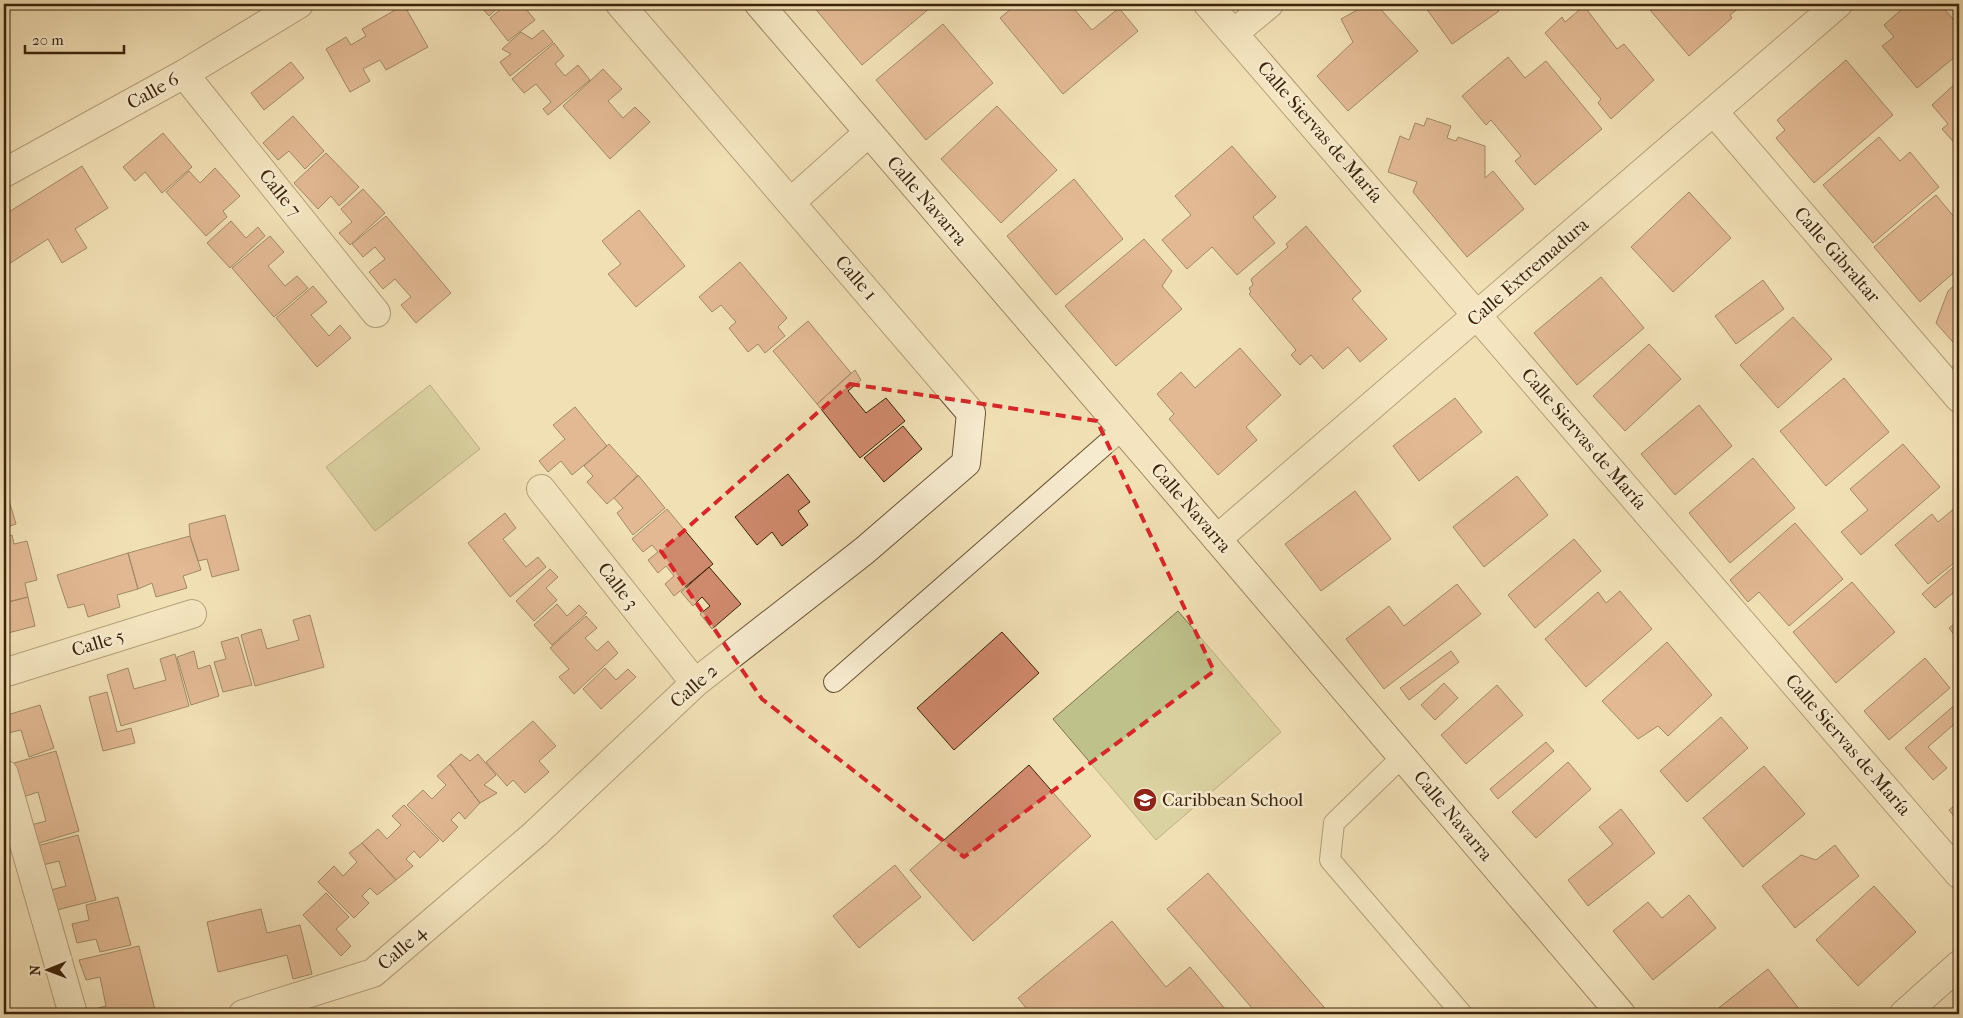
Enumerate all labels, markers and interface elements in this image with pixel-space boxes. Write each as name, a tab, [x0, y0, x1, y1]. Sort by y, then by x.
scale bar	[25, 22, 124, 54]
text: 20 m	[32, 31, 64, 49]
street label: Calle Siervas de María	[1253, 57, 1387, 207]
street label: Calle 6	[123, 68, 183, 114]
street label: Calle Navarra	[882, 152, 972, 250]
street label: Calle 7	[254, 165, 306, 221]
street label: Calle Gibraltar	[1789, 203, 1885, 308]
street label: Calle Extremadura	[1463, 213, 1593, 331]
street label: Calle 1	[831, 251, 881, 305]
street label: Calle Siervas de María	[1517, 364, 1651, 514]
street label: Calle Navarra	[1146, 459, 1236, 557]
street label: Calle 3	[593, 558, 643, 614]
street label: Calle 5	[69, 625, 127, 661]
street label: Calle 2	[666, 659, 722, 712]
street label: Calle Siervas de María	[1781, 670, 1915, 820]
street label: Calle Navarra	[1409, 766, 1497, 866]
school or university icon: Caribbean School	[1132, 787, 1158, 813]
place label: Caribbean School	[1162, 789, 1303, 811]
street label: Calle 4	[373, 921, 431, 975]
north arrow	[22, 946, 72, 996]
text: N	[27, 964, 44, 976]

